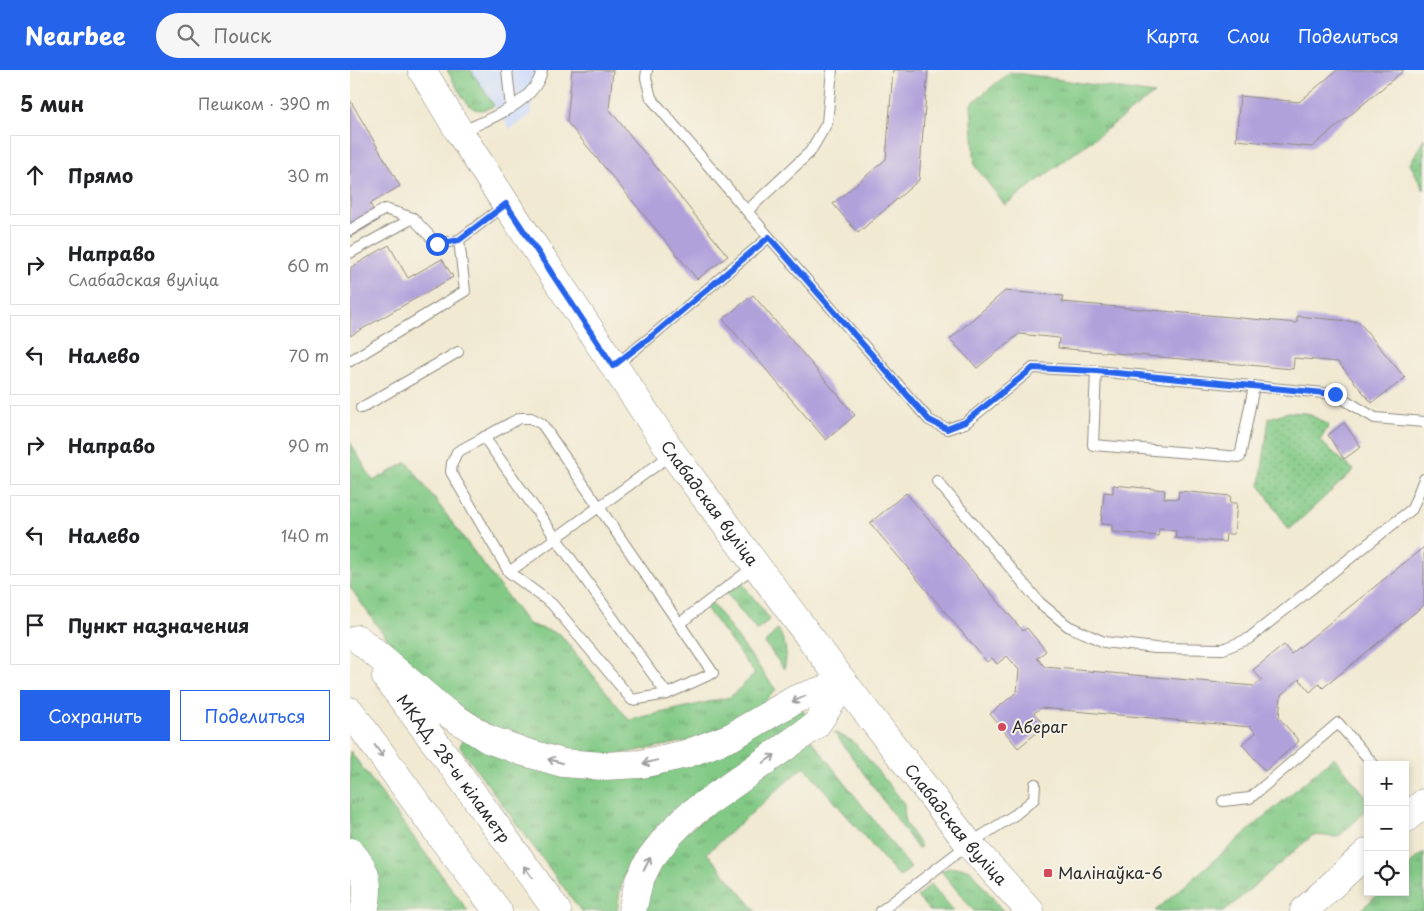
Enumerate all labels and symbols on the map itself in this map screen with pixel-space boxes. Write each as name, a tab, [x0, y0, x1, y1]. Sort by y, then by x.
route start	[426, 233, 449, 256]
route end	[1324, 383, 1347, 406]
street label: Слабадская вуліца	[656, 435, 765, 570]
street label: МКАД, 28-ы кіламетр	[392, 689, 517, 847]
one-way arrow	[792, 695, 807, 705]
place label: Абераг	[1012, 714, 1068, 738]
marker: Абераг	[996, 721, 1008, 733]
one-way arrow	[373, 744, 384, 757]
one-way arrow	[762, 754, 776, 764]
one-way arrow	[547, 755, 563, 765]
one-way arrow	[642, 758, 658, 767]
street label: Слабадская вуліца	[900, 758, 1014, 890]
one-way arrow	[642, 857, 652, 872]
place label: Малінаўка-6	[1058, 860, 1163, 884]
one-way arrow	[523, 865, 533, 879]
marker: Малінаўка-6	[1042, 867, 1054, 879]

